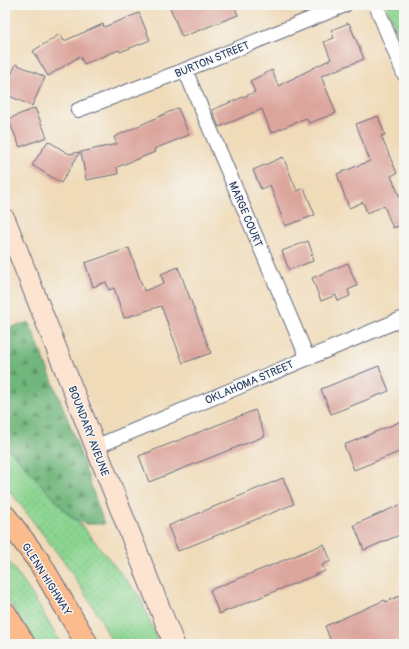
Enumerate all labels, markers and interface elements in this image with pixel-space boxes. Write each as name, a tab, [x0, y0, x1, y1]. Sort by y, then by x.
street label: BURTON STREET	[173, 39, 251, 80]
street label: MARGE COURT	[226, 179, 265, 249]
street label: OKLAHOMA STREET	[203, 358, 295, 407]
street label: BOUNDARY AVEUNE	[65, 384, 112, 478]
street label: GLENN HIGHWAY	[19, 541, 74, 618]

